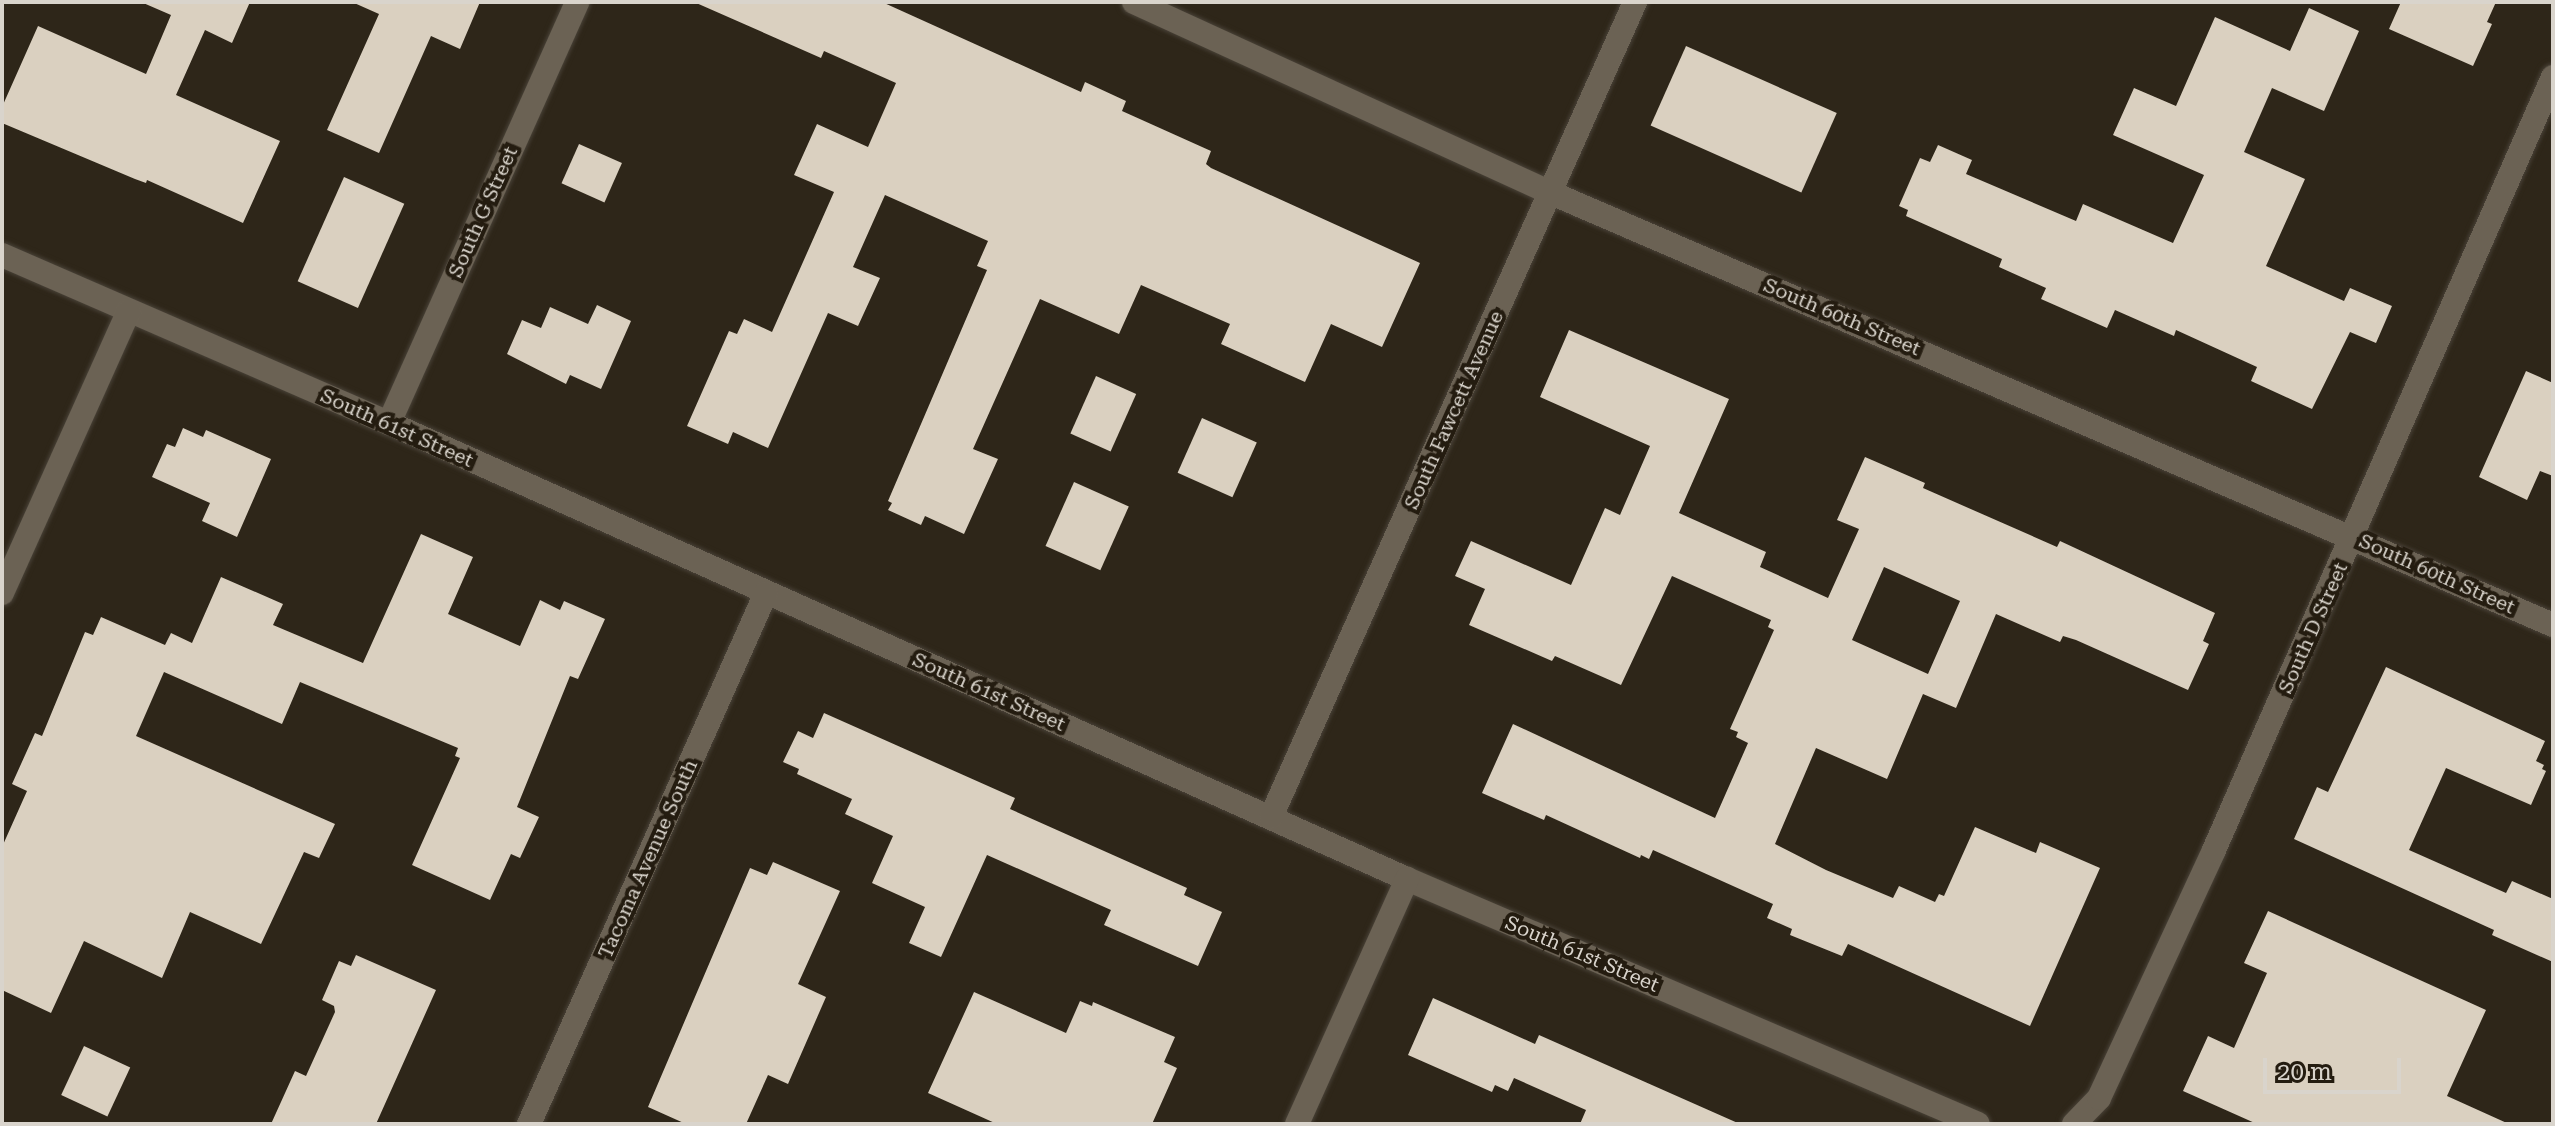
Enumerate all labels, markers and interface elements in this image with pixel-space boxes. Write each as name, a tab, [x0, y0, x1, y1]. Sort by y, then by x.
street label: South G Street	[443, 143, 523, 281]
street label: South 60th Street	[1760, 273, 1924, 361]
street label: South Fawcett Avenue	[1399, 307, 1509, 513]
street label: South 61st Street	[317, 384, 477, 472]
street label: South 60th Street	[2355, 529, 2519, 619]
street label: South D Street	[2273, 559, 2353, 697]
street label: South 61st Street	[909, 648, 1069, 736]
street label: Tacoma Avenue South	[593, 756, 703, 962]
street label: South 61st Street	[1501, 911, 1663, 997]
scale bar	[2267, 1042, 2405, 1092]
text: 20 m	[2277, 1058, 2332, 1086]

